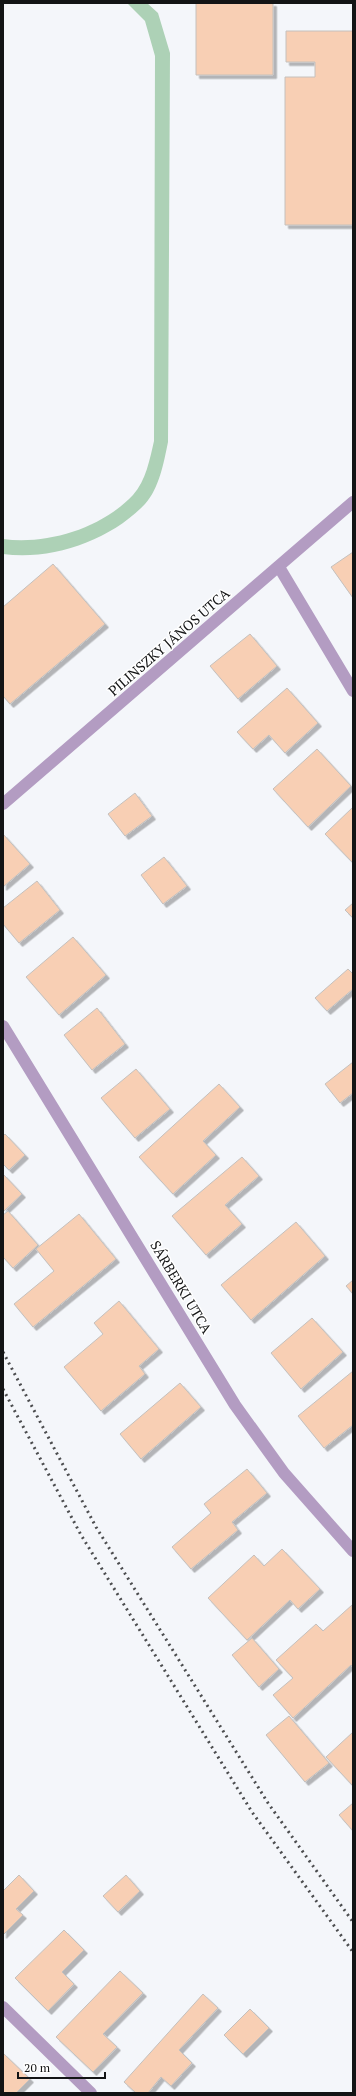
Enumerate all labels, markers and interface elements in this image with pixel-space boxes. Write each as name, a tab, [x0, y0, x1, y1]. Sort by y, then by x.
street label: PILINSZKY JÁNOS UTCA	[104, 583, 234, 700]
street label: SÁRBERKI UTCA	[146, 1237, 217, 1337]
scale bar	[18, 2054, 105, 2080]
text: 20 m	[24, 2060, 51, 2075]

